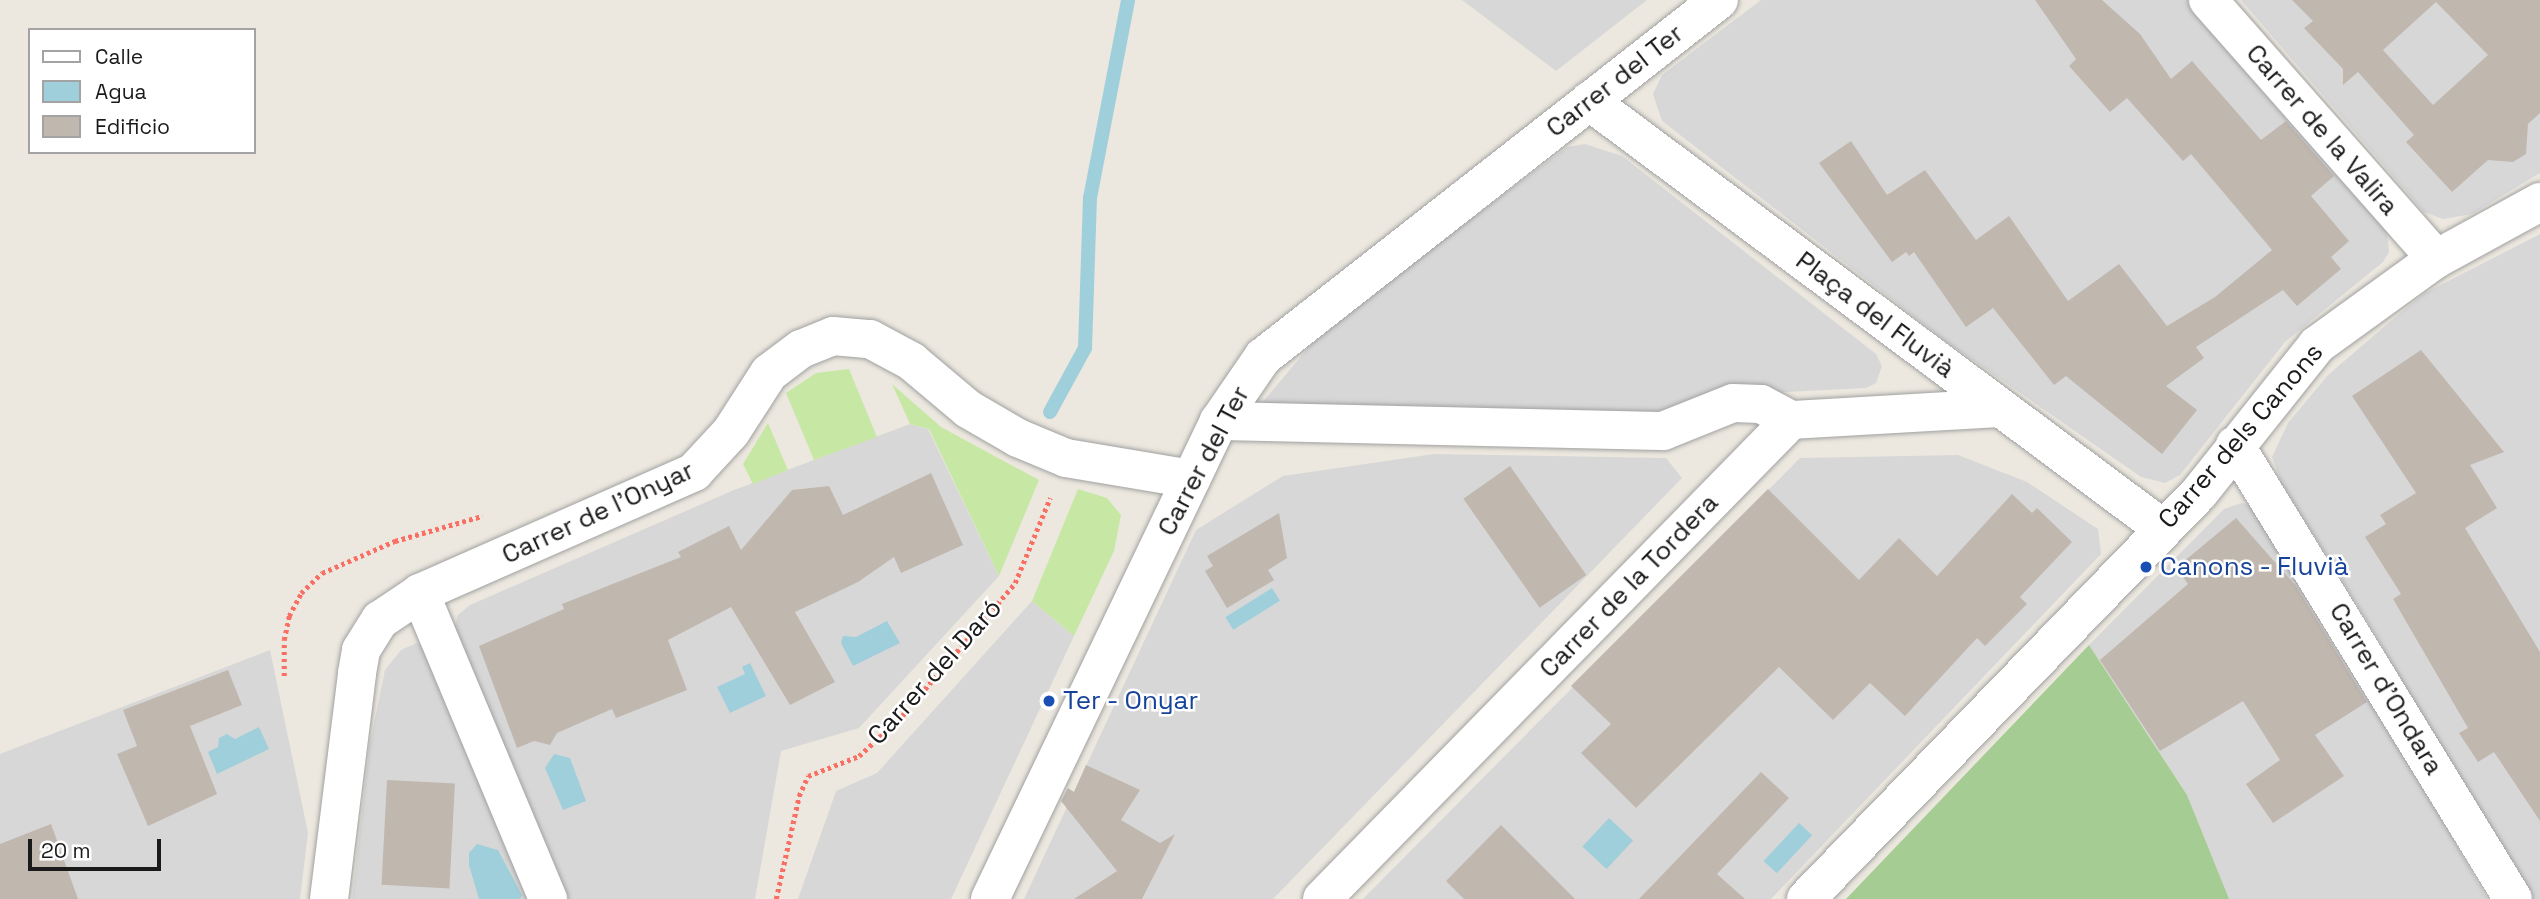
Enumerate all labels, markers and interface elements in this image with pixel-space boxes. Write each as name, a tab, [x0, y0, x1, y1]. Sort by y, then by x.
street label: Carrer del Ter	[1540, 18, 1690, 144]
legend	[28, 28, 256, 154]
street label: Carrer de la Valira	[2239, 38, 2405, 222]
text: Calle	[95, 43, 143, 70]
text: Agua	[95, 78, 147, 105]
text: Edificio	[95, 113, 170, 140]
street label: Plaça del Fluvià	[1789, 245, 1961, 385]
street label: Carrer dels Canons	[2152, 337, 2330, 535]
street label: Carrer del Ter	[1151, 381, 1257, 541]
street label: Carrer de l'Onyar	[497, 455, 699, 571]
street label: Carrer de la Tordera	[1533, 487, 1725, 685]
place label: Canons - Fluvià	[2160, 551, 2350, 583]
marker: Canons - Fluvià	[2138, 559, 2154, 575]
street label: Carrer del Daró	[861, 593, 1009, 751]
street label: Carrer d'Ondara	[2322, 597, 2450, 781]
place label: Ter - Onyar	[1063, 685, 1200, 717]
marker: Ter - Onyar	[1041, 693, 1057, 709]
scale bar	[32, 825, 164, 869]
text: 20 m	[41, 837, 91, 864]

